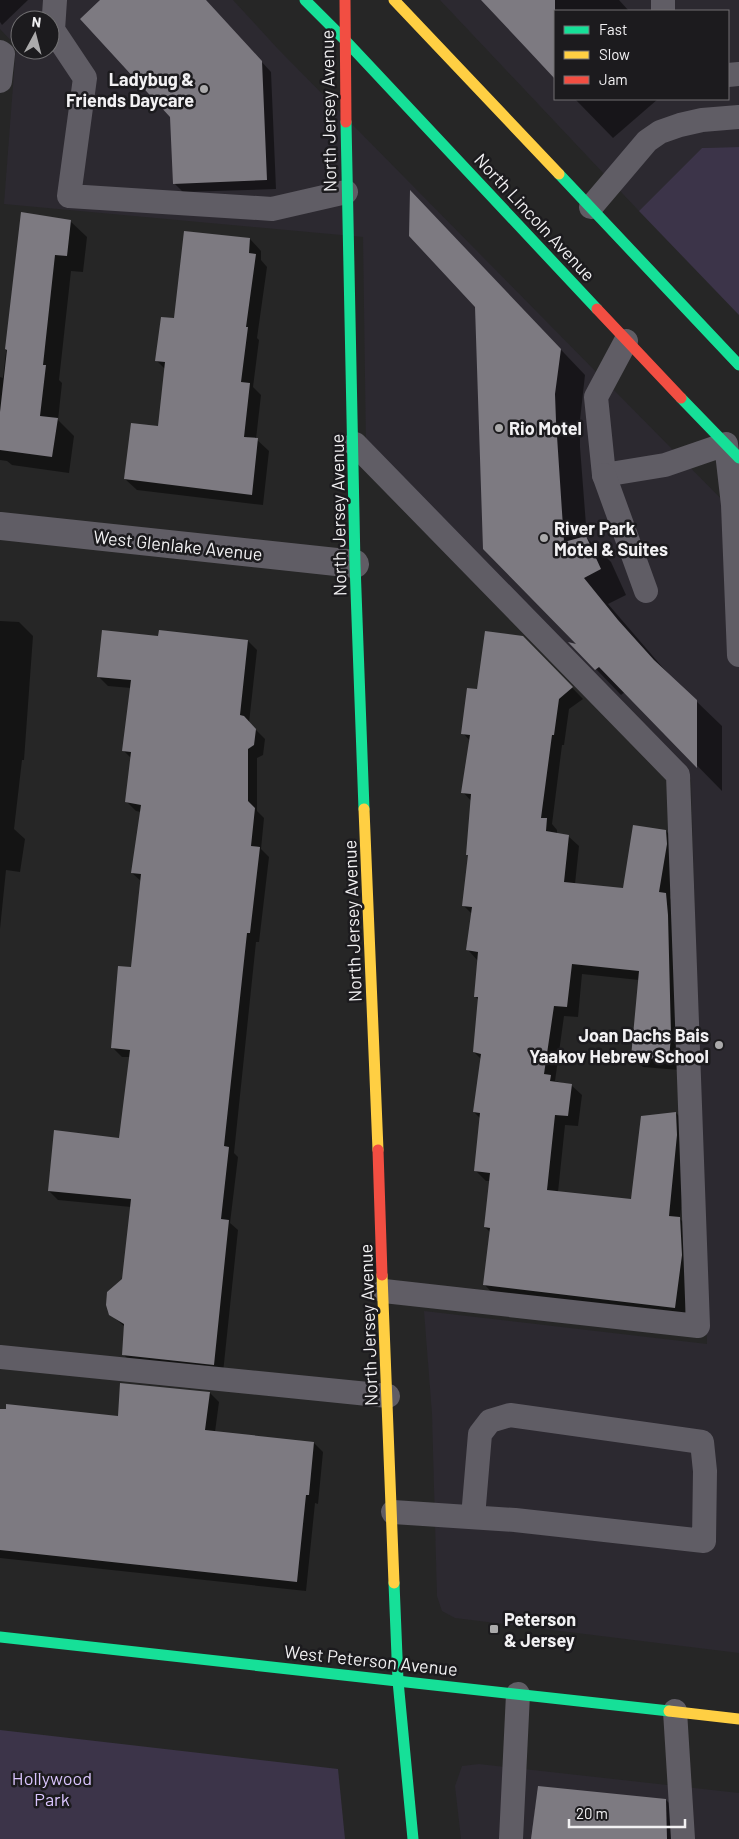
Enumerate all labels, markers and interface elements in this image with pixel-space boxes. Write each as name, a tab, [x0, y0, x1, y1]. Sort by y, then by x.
north arrow	[10, 10, 60, 60]
legend	[554, 10, 729, 100]
text: N	[31, 13, 42, 31]
text: Fast	[599, 20, 627, 38]
street label: North Jersey Avenue	[316, 30, 340, 192]
text: Slow	[599, 45, 630, 63]
place label: Ladybug & Friends Daycare	[66, 68, 194, 111]
text: Jam	[599, 70, 628, 88]
marker: Ladybug & Friends Daycare	[198, 83, 210, 95]
street label: North Lincoln Avenue	[470, 149, 600, 285]
place label: Rio Motel	[509, 417, 582, 439]
marker: Rio Motel	[493, 422, 505, 434]
street label: North Jersey Avenue	[326, 434, 350, 596]
place label: River Park Motel & Suites	[554, 517, 668, 560]
street label: West Glenlake Avenue	[92, 525, 264, 565]
marker: River Park Motel & Suites	[538, 532, 550, 544]
street label: North Jersey Avenue	[338, 840, 366, 1002]
place label: Joan Dachs Bais Yaakov Hebrew School	[529, 1024, 709, 1067]
marker: Joan Dachs Bais Yaakov Hebrew School	[713, 1039, 725, 1051]
street label: North Jersey Avenue	[354, 1244, 382, 1406]
place label: Peterson & Jersey	[504, 1608, 576, 1651]
marker: Peterson & Jersey	[488, 1623, 500, 1635]
street label: West Peterson Avenue	[283, 1640, 459, 1680]
park label: Hollywood Park	[12, 1767, 92, 1810]
scale bar	[569, 1796, 685, 1828]
text: 20 m	[576, 1804, 608, 1822]

